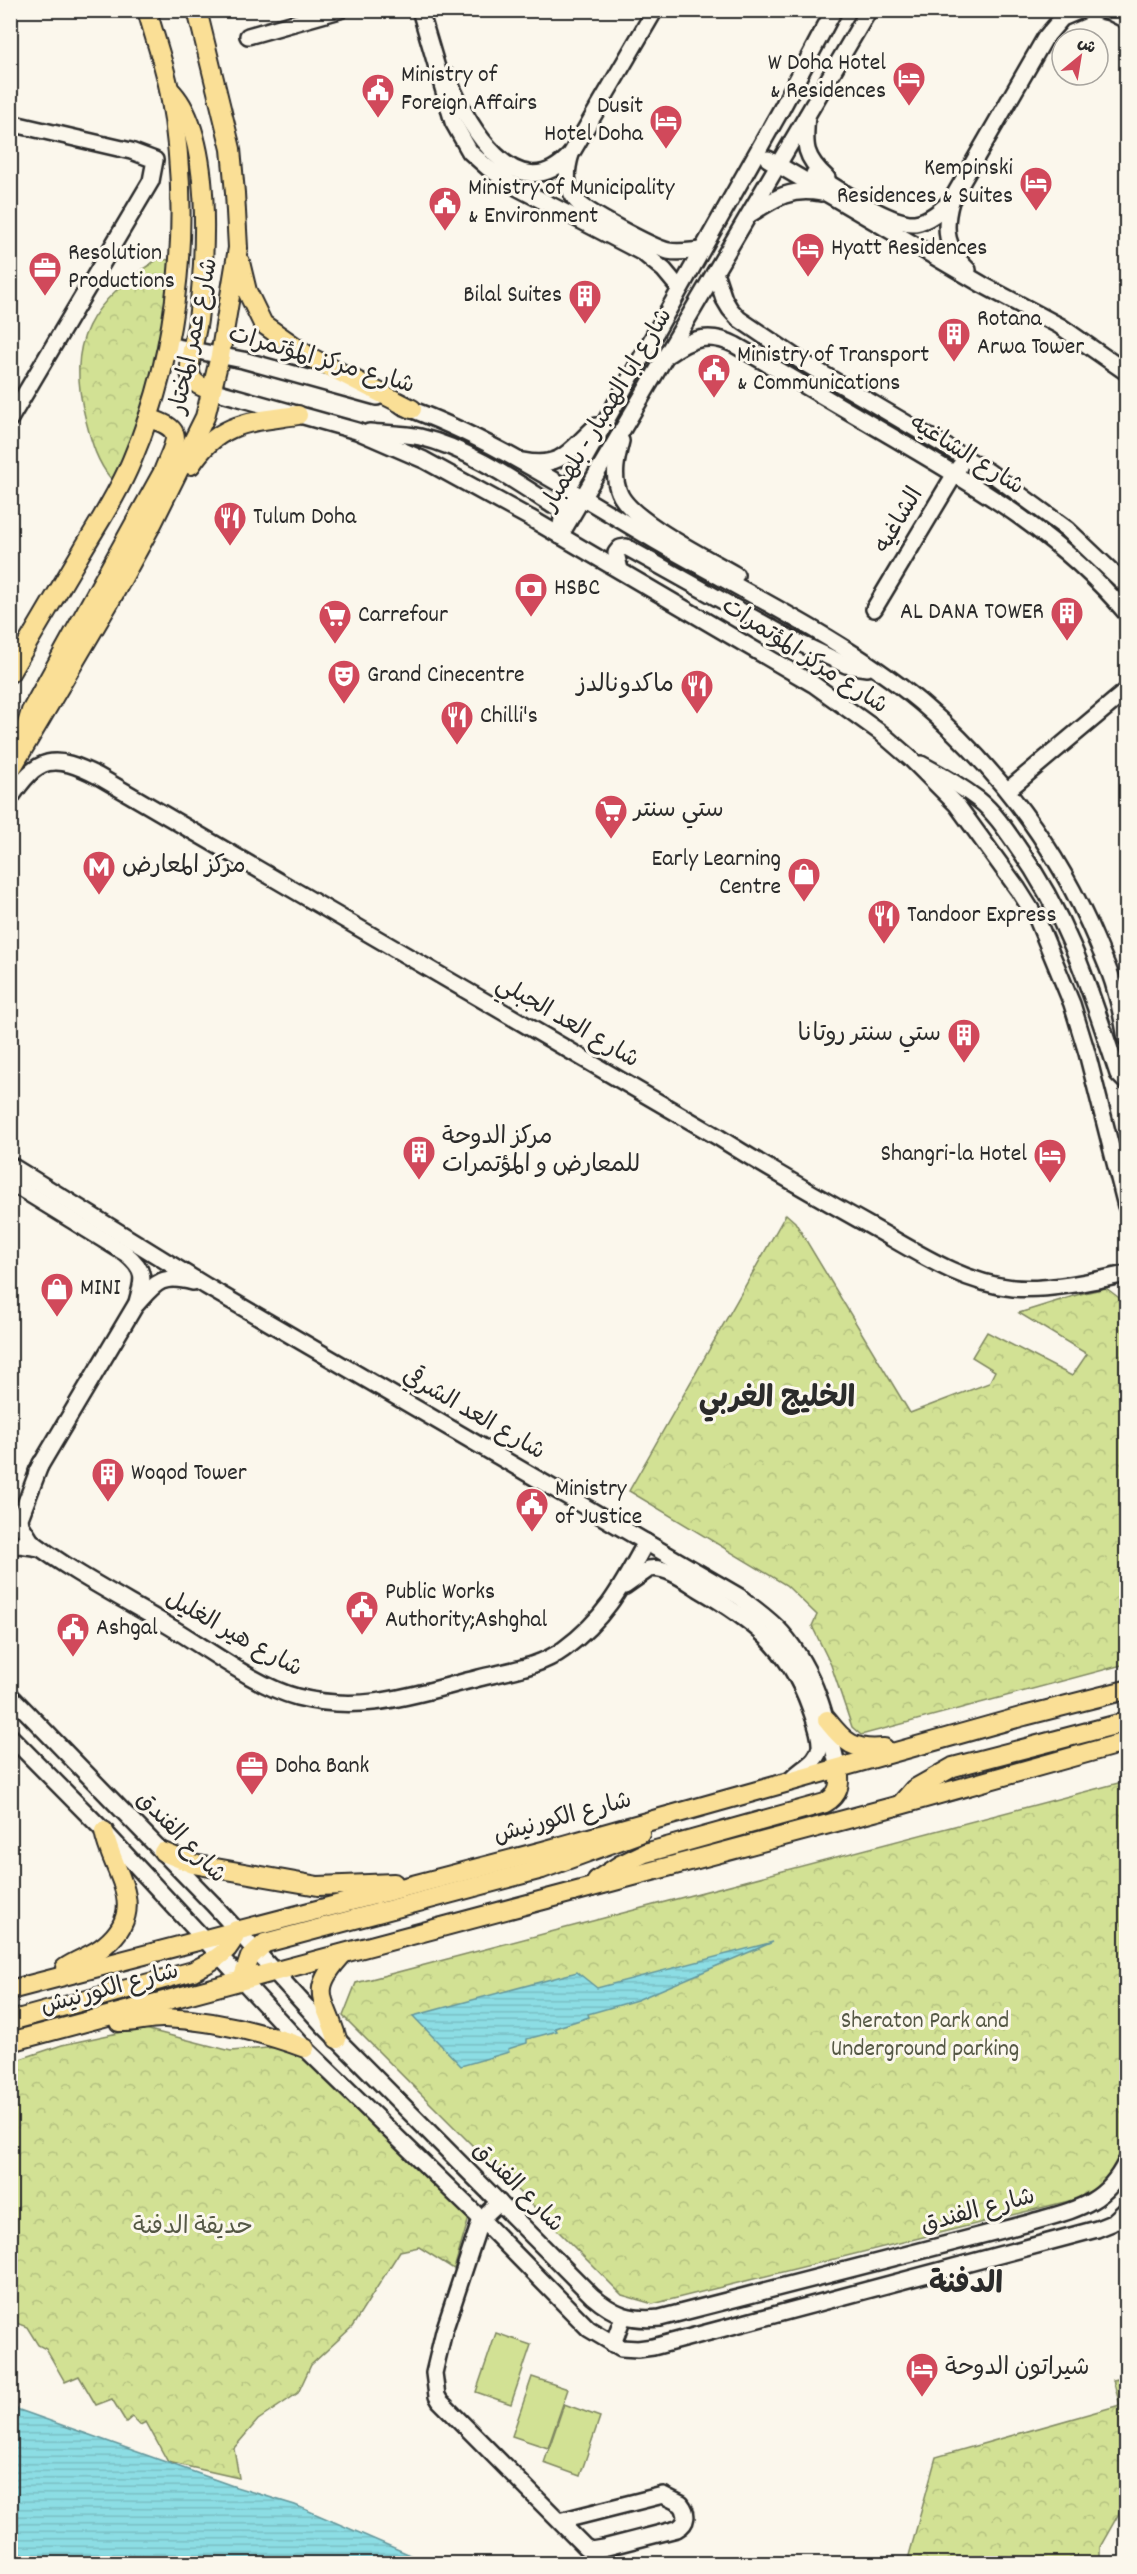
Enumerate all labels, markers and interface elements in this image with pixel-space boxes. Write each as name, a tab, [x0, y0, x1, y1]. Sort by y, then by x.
north arrow	[1050, 27, 1110, 87]
text: ش	[1073, 32, 1100, 61]
place label: W Doha Hotel & Residences	[768, 47, 886, 109]
place label: Ministry of Foreign Affairs	[401, 59, 537, 121]
hotel icon: W Doha Hotel & Residences	[891, 60, 927, 107]
public building icon: Ministry of Foreign Affairs	[360, 72, 396, 119]
place label: Dusit Hotel Doha	[544, 90, 644, 152]
hotel icon: Dusit Hotel Doha	[648, 103, 684, 150]
place label: Kempinski Residences & Suites	[837, 152, 1013, 214]
hotel icon: Kempinski Residences & Suites	[1018, 165, 1054, 212]
place label: Ministry of Municipality & Environment	[468, 172, 676, 234]
public building icon: Ministry of Municipality & Environment	[427, 185, 463, 232]
hotel icon: Hyatt Residences	[790, 231, 826, 278]
place label: Hyatt Residences	[831, 232, 987, 266]
place label: Resolution Productions	[68, 237, 175, 299]
office icon: Resolution Productions	[27, 250, 63, 297]
street label: شارع عمر المختار	[161, 255, 228, 419]
building icon: Bilal Suites	[567, 278, 603, 325]
place label: Bilal Suites	[463, 279, 562, 313]
street label: شارع ابا الهمبار - بلهمبار	[533, 302, 682, 520]
place label: Rotana Arwa Tower	[977, 303, 1084, 365]
building icon: Rotana Arwa Tower	[936, 316, 972, 363]
street label: شارع مركز المؤتمرات	[224, 318, 418, 404]
place label: Ministry of Transport & Communications	[737, 339, 929, 401]
public building icon: Ministry of Transport & Communications	[696, 352, 732, 399]
street label: شارع الشاغيه	[902, 407, 1030, 505]
street label: الشاغيه	[867, 481, 933, 561]
restaurant icon: Tulum Doha	[212, 500, 248, 547]
place label: Tulum Doha	[253, 501, 357, 535]
bank icon: HSBC	[513, 571, 549, 618]
place label: HSBC	[554, 572, 600, 606]
street label: شارع مركز المؤتمرات	[714, 590, 894, 724]
building icon: AL DANA TOWER	[1049, 595, 1085, 642]
place label: AL DANA TOWER	[900, 596, 1044, 630]
supermarket icon: Carrefour	[317, 598, 353, 645]
place label: Carrefour	[358, 599, 448, 633]
theatre icon: Grand Cinecentre	[326, 658, 362, 705]
place label: Grand Cinecentre	[367, 659, 525, 693]
restaurant icon: ماكدونالدز	[679, 668, 715, 715]
place label: ماكدونالدز	[575, 669, 674, 703]
restaurant icon: Chilli's	[439, 699, 475, 746]
place label: Chilli's	[480, 700, 538, 734]
supermarket icon: ستي سنتر	[593, 793, 629, 840]
place label: ستي سنتر	[632, 794, 724, 829]
place label: Early Learning Centre	[651, 843, 781, 905]
metro station icon: مركز المعارض	[81, 849, 117, 896]
place label: مركز المعارض	[122, 850, 246, 884]
shop icon: Early Learning Centre	[786, 856, 822, 903]
restaurant icon: Tandoor Express	[866, 898, 902, 945]
place label: Tandoor Express	[907, 899, 1057, 933]
street label: شارع العد الجبلي	[489, 968, 645, 1079]
building icon: ستي سنتر روتانا	[946, 1017, 982, 1064]
place label: ستي سنتر روتانا	[798, 1018, 941, 1053]
place label: مركز الدوحة للمعارض و المؤتمرات	[442, 1121, 640, 1183]
building icon: مركز الدوحة للمعارض و المؤتمرات	[401, 1134, 437, 1181]
hotel icon: Shangri-la Hotel	[1032, 1137, 1068, 1184]
place label: Shangri-la Hotel	[881, 1138, 1027, 1172]
shop icon: MINI	[39, 1271, 75, 1318]
place label: MINI	[80, 1272, 121, 1306]
street label: شارع العد الشرقي	[395, 1358, 552, 1470]
district label: الخليج الغربي	[699, 1379, 855, 1422]
building icon: Woqod Tower	[90, 1456, 126, 1503]
place label: Woqod Tower	[131, 1457, 247, 1491]
place label: Ministry of Justice	[555, 1473, 642, 1535]
public building icon: Ministry of Justice	[514, 1486, 550, 1533]
place label: Public Works Authority;Ashghal	[385, 1576, 548, 1638]
street label: شارع هير الغليل	[158, 1583, 308, 1687]
public building icon: Public Works Authority;Ashghal	[344, 1589, 380, 1636]
public building icon: Ashgal	[55, 1611, 91, 1658]
place label: Ashgal	[96, 1612, 158, 1646]
office icon: Doha Bank	[234, 1749, 270, 1796]
place label: Doha Bank	[275, 1750, 369, 1784]
street label: شارع الفندق	[127, 1784, 233, 1892]
street label: شارع الكورنيش	[490, 1784, 636, 1854]
street label: شارع الكورنيش	[37, 1955, 183, 2025]
park label: Sheraton Park and Underground parking	[831, 2005, 1019, 2067]
street label: شارع الفندق	[464, 2135, 570, 2241]
street label: شارع الفندق	[917, 2180, 1039, 2244]
park label: حديقة الدفنة	[133, 2211, 253, 2245]
district label: الدفنة	[929, 2265, 1003, 2308]
hotel icon: شيراتون الدوحة	[904, 2351, 940, 2398]
place label: شيراتون الدوحة	[945, 2352, 1090, 2386]

